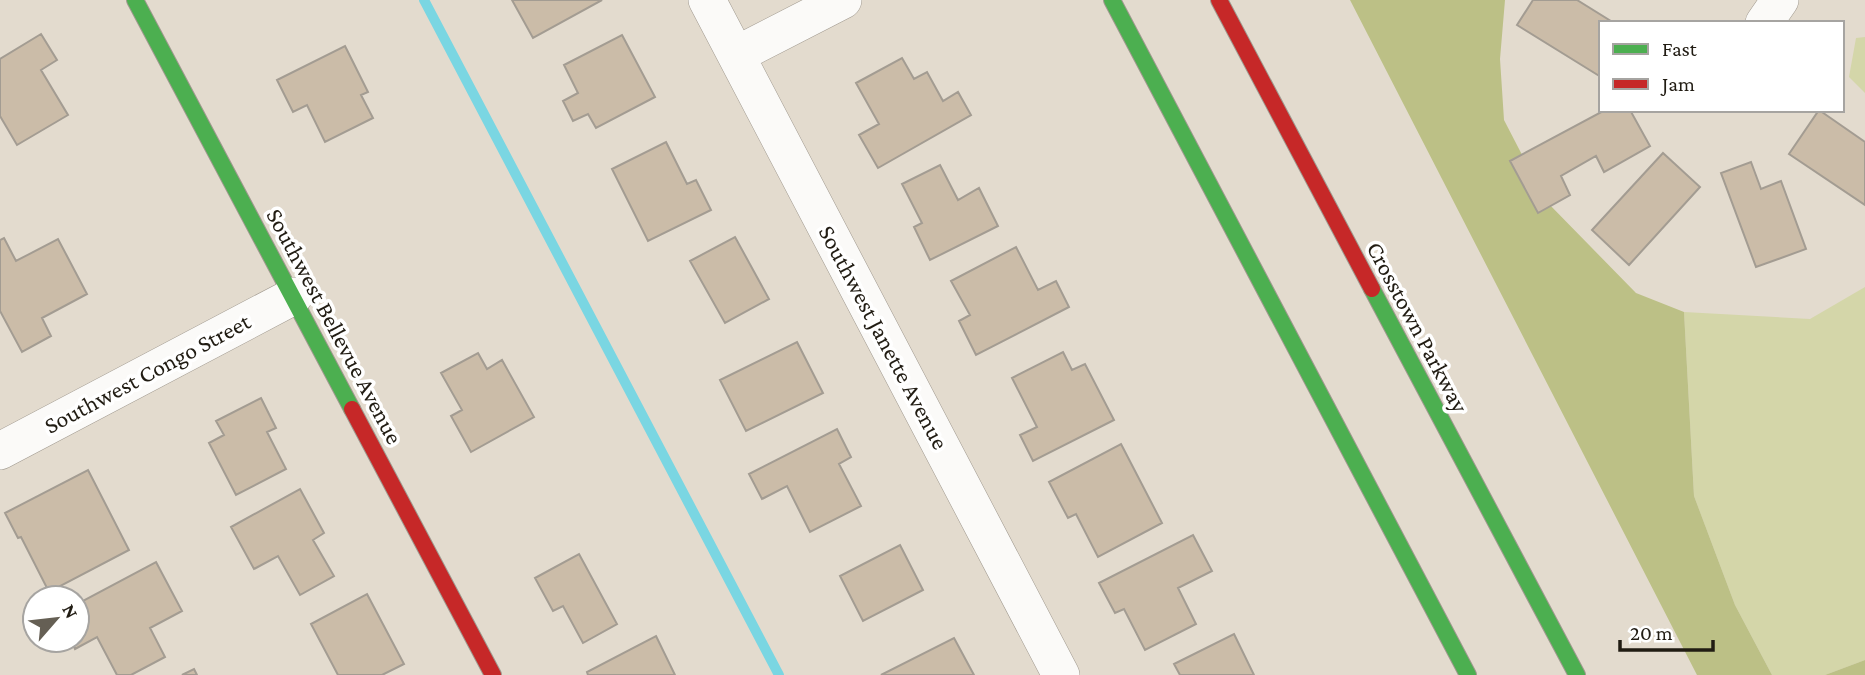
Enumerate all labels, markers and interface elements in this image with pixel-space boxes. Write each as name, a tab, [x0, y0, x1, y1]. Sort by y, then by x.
legend	[1599, 21, 1844, 112]
text: Fast	[1662, 37, 1698, 61]
text: Jam	[1660, 72, 1695, 96]
street label: Southwest Bellevue Avenue	[261, 204, 409, 448]
street label: Southwest Janette Avenue	[813, 220, 955, 454]
street label: Crosstown Parkway	[1362, 237, 1475, 418]
street label: Southwest Congo Street	[39, 307, 256, 439]
north arrow	[21, 584, 91, 654]
text: N	[58, 601, 83, 622]
scale bar	[1620, 608, 1713, 652]
text: 20 m	[1630, 621, 1673, 645]

